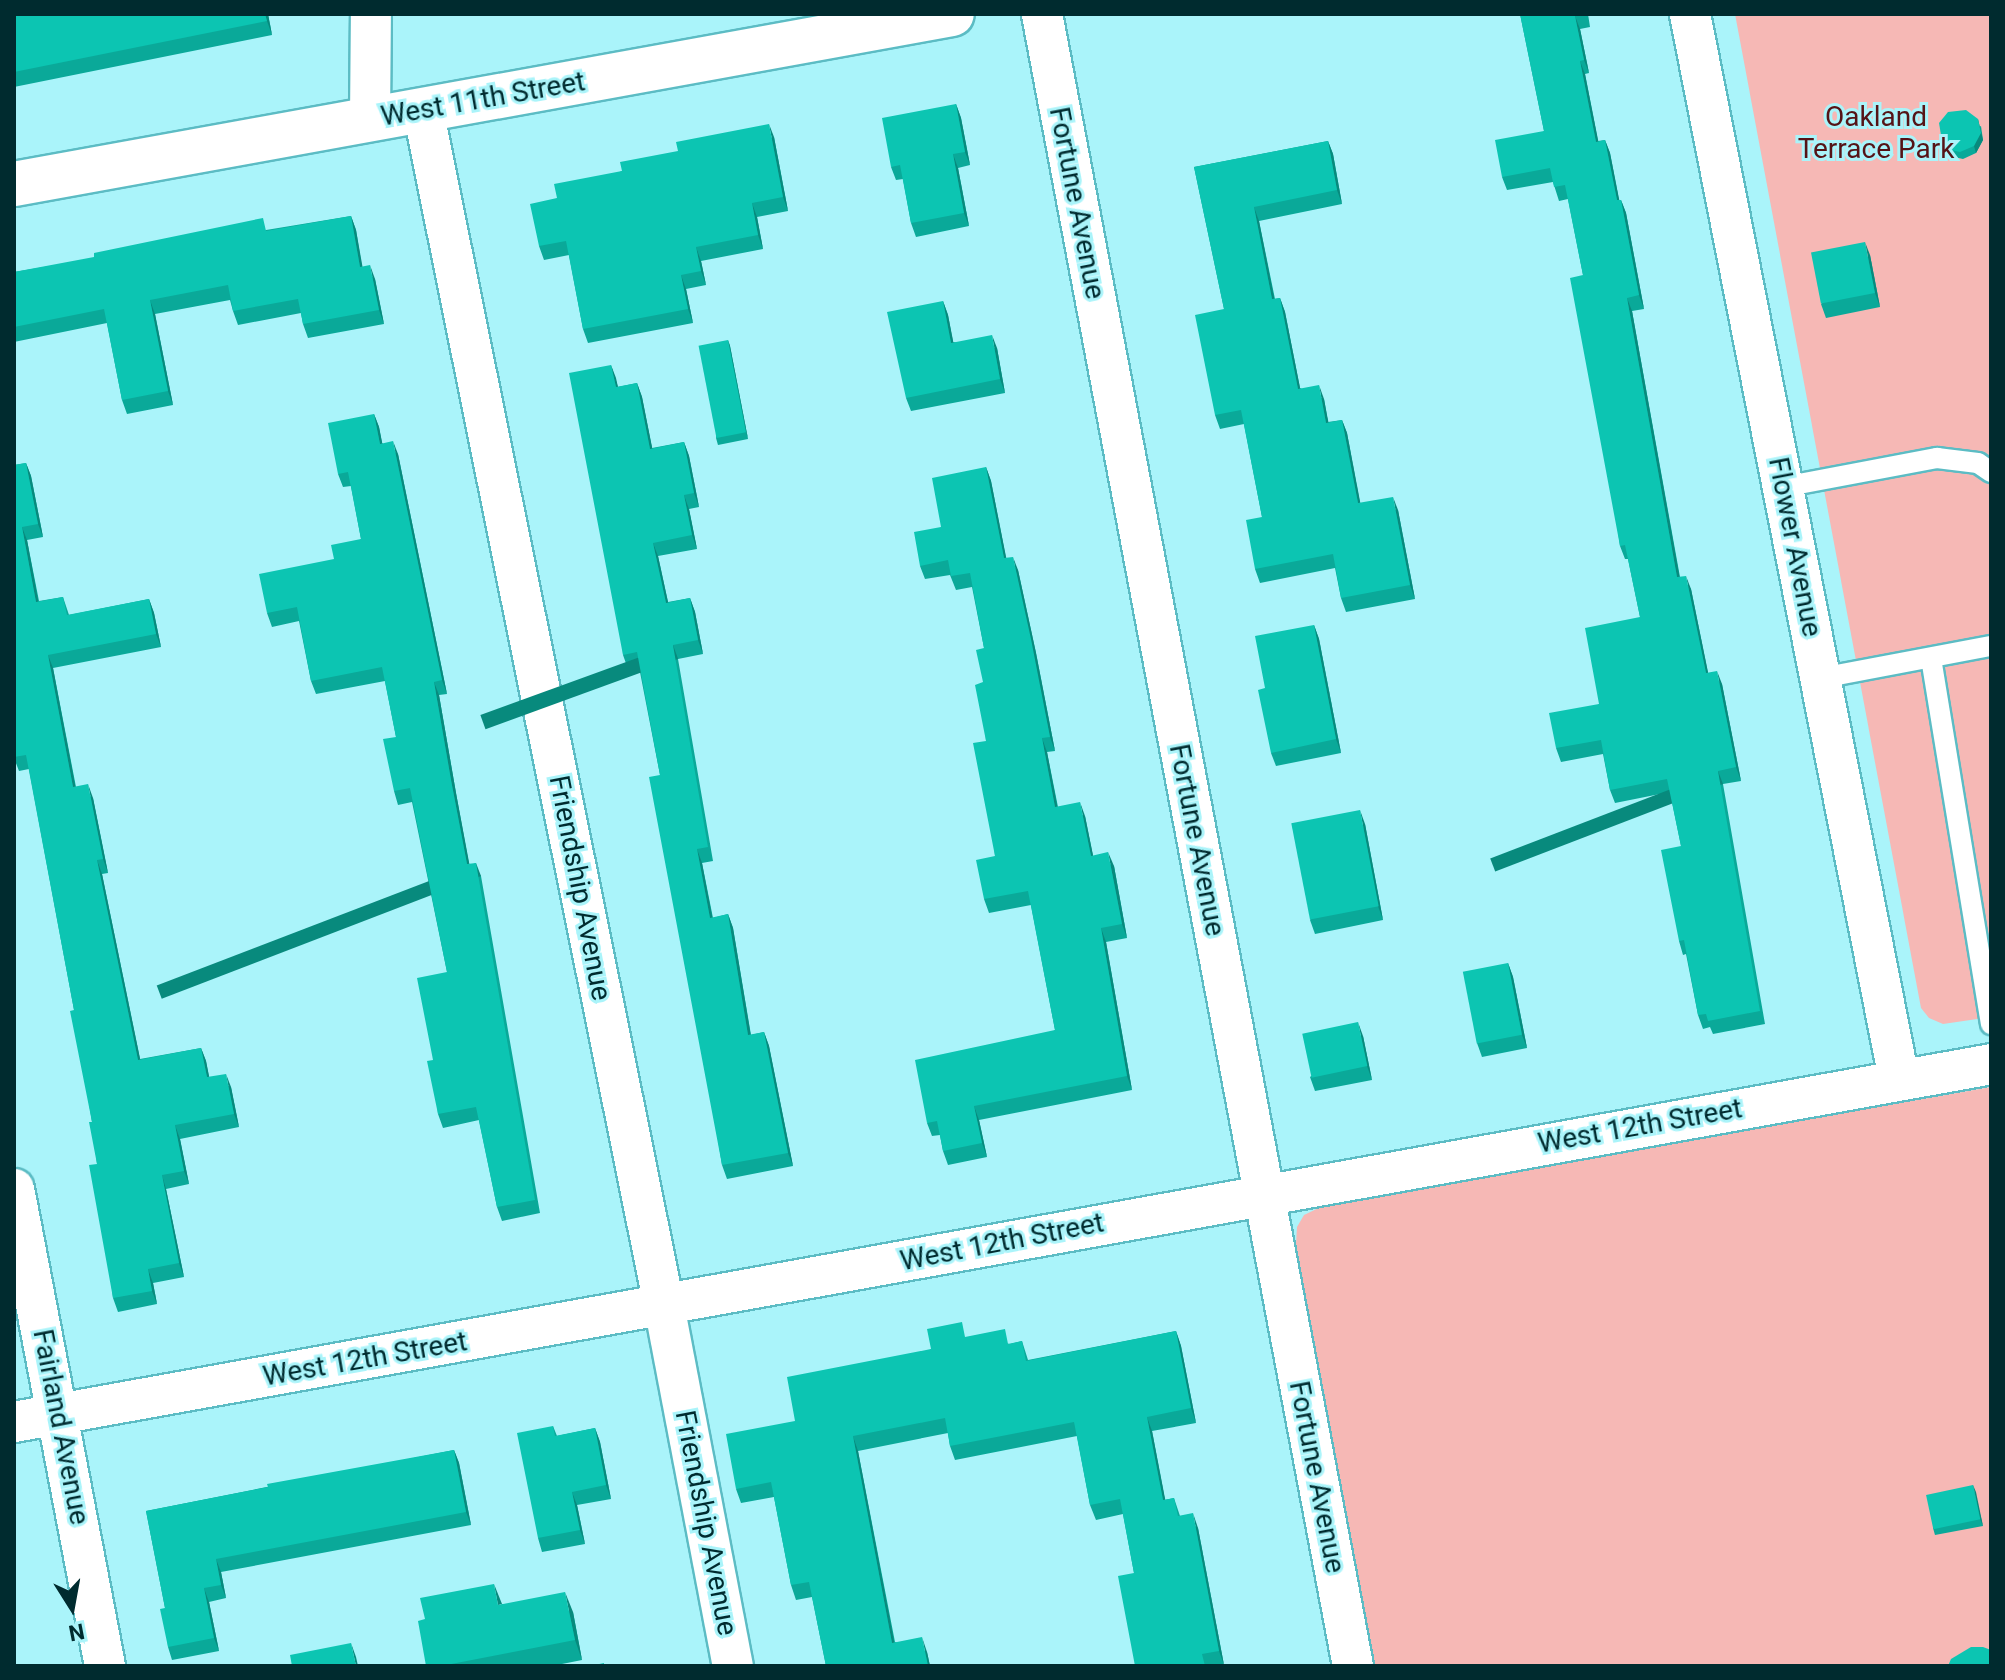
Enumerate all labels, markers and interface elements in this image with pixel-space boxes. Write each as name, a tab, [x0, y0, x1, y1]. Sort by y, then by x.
street label: West 11th Street	[378, 65, 588, 133]
park label: Oakland Terrace Park	[1798, 100, 1954, 166]
street label: Fortune Avenue	[1042, 104, 1112, 302]
street label: Flower Avenue	[1761, 454, 1829, 640]
street label: Fortune Avenue	[1162, 741, 1232, 939]
street label: Friendship Avenue	[542, 773, 618, 1003]
street label: West 12th Street	[1535, 1092, 1745, 1160]
street label: West 12th Street	[897, 1206, 1107, 1278]
street label: West 12th Street	[260, 1325, 470, 1393]
street label: Fairland Avenue	[26, 1326, 96, 1528]
street label: Fortune Avenue	[1282, 1378, 1352, 1576]
street label: Friendship Avenue	[668, 1408, 744, 1638]
north arrow	[32, 1568, 112, 1648]
text: N	[67, 1618, 87, 1646]

